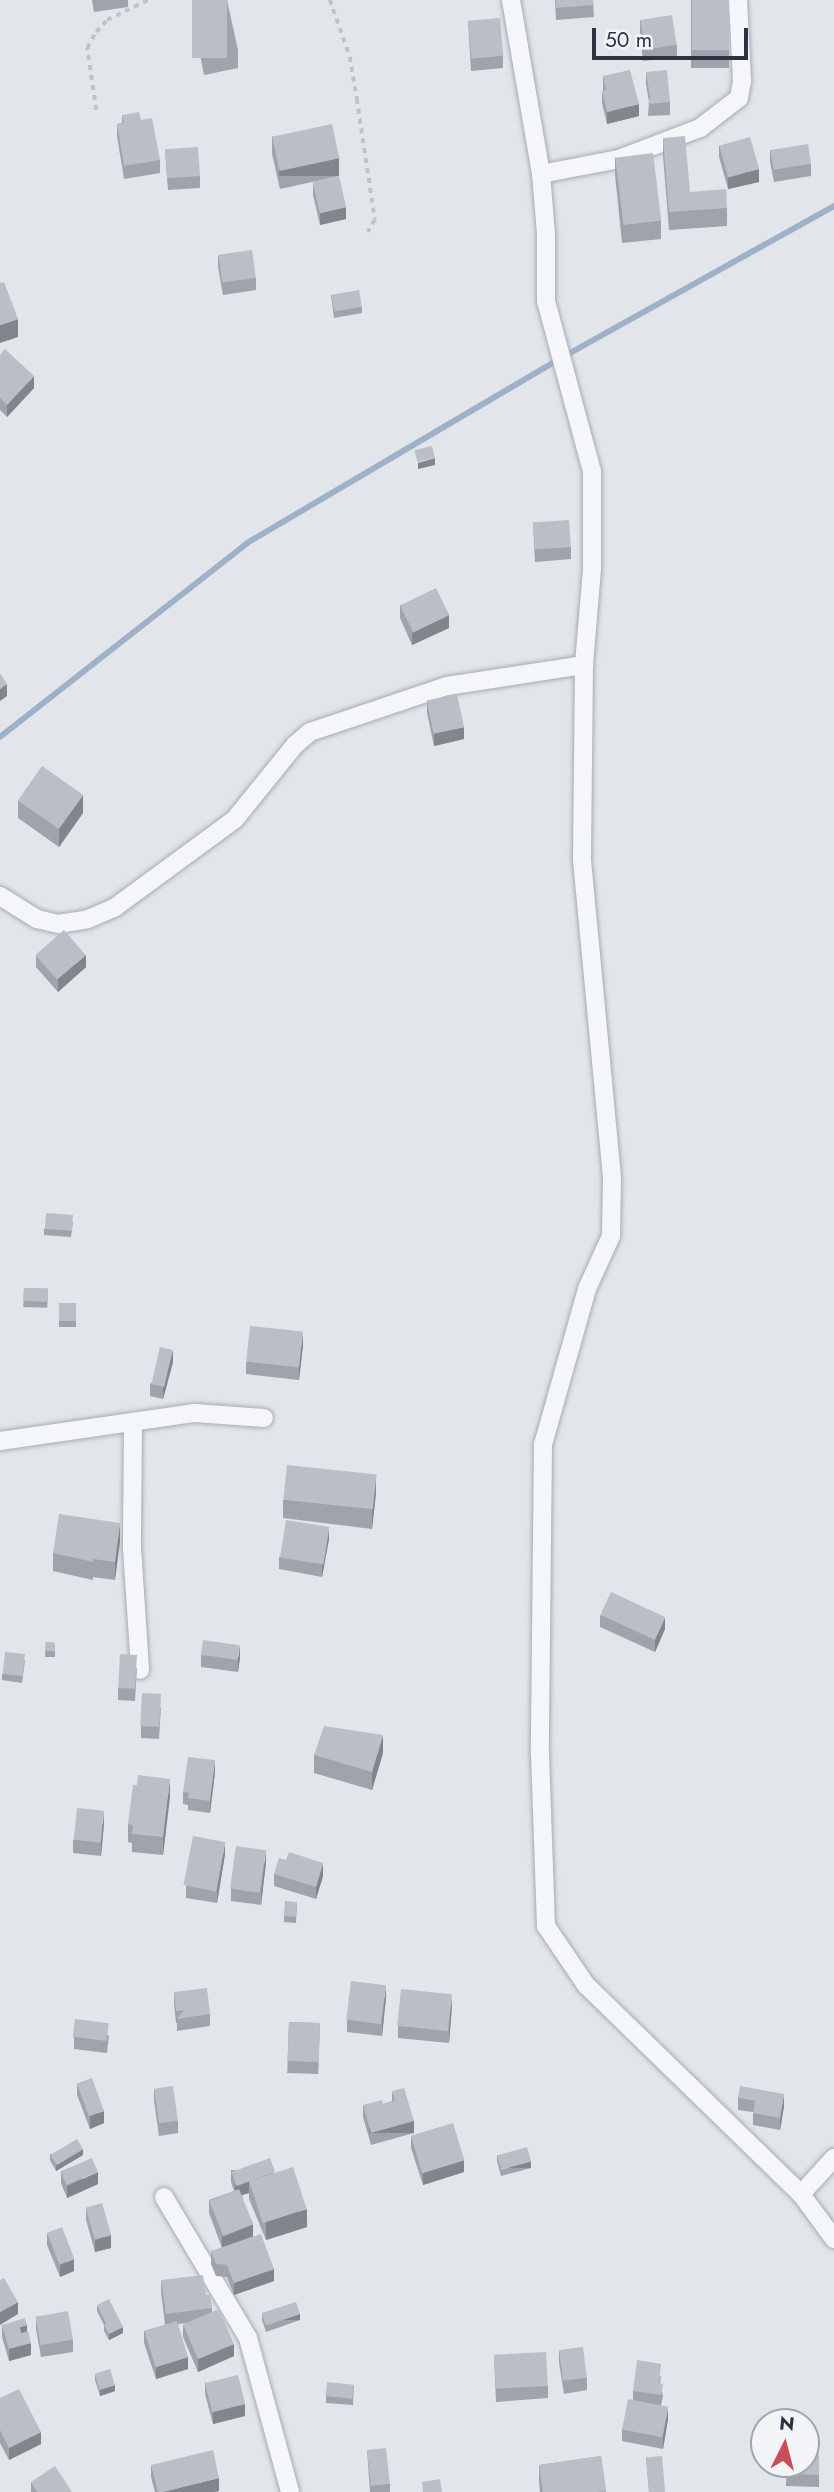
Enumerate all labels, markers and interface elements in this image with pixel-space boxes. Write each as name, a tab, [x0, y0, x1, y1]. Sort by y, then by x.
scale bar	[596, 14, 752, 58]
text: 50 m	[605, 25, 652, 55]
north arrow	[750, 2408, 820, 2478]
text: N	[778, 2409, 796, 2438]

